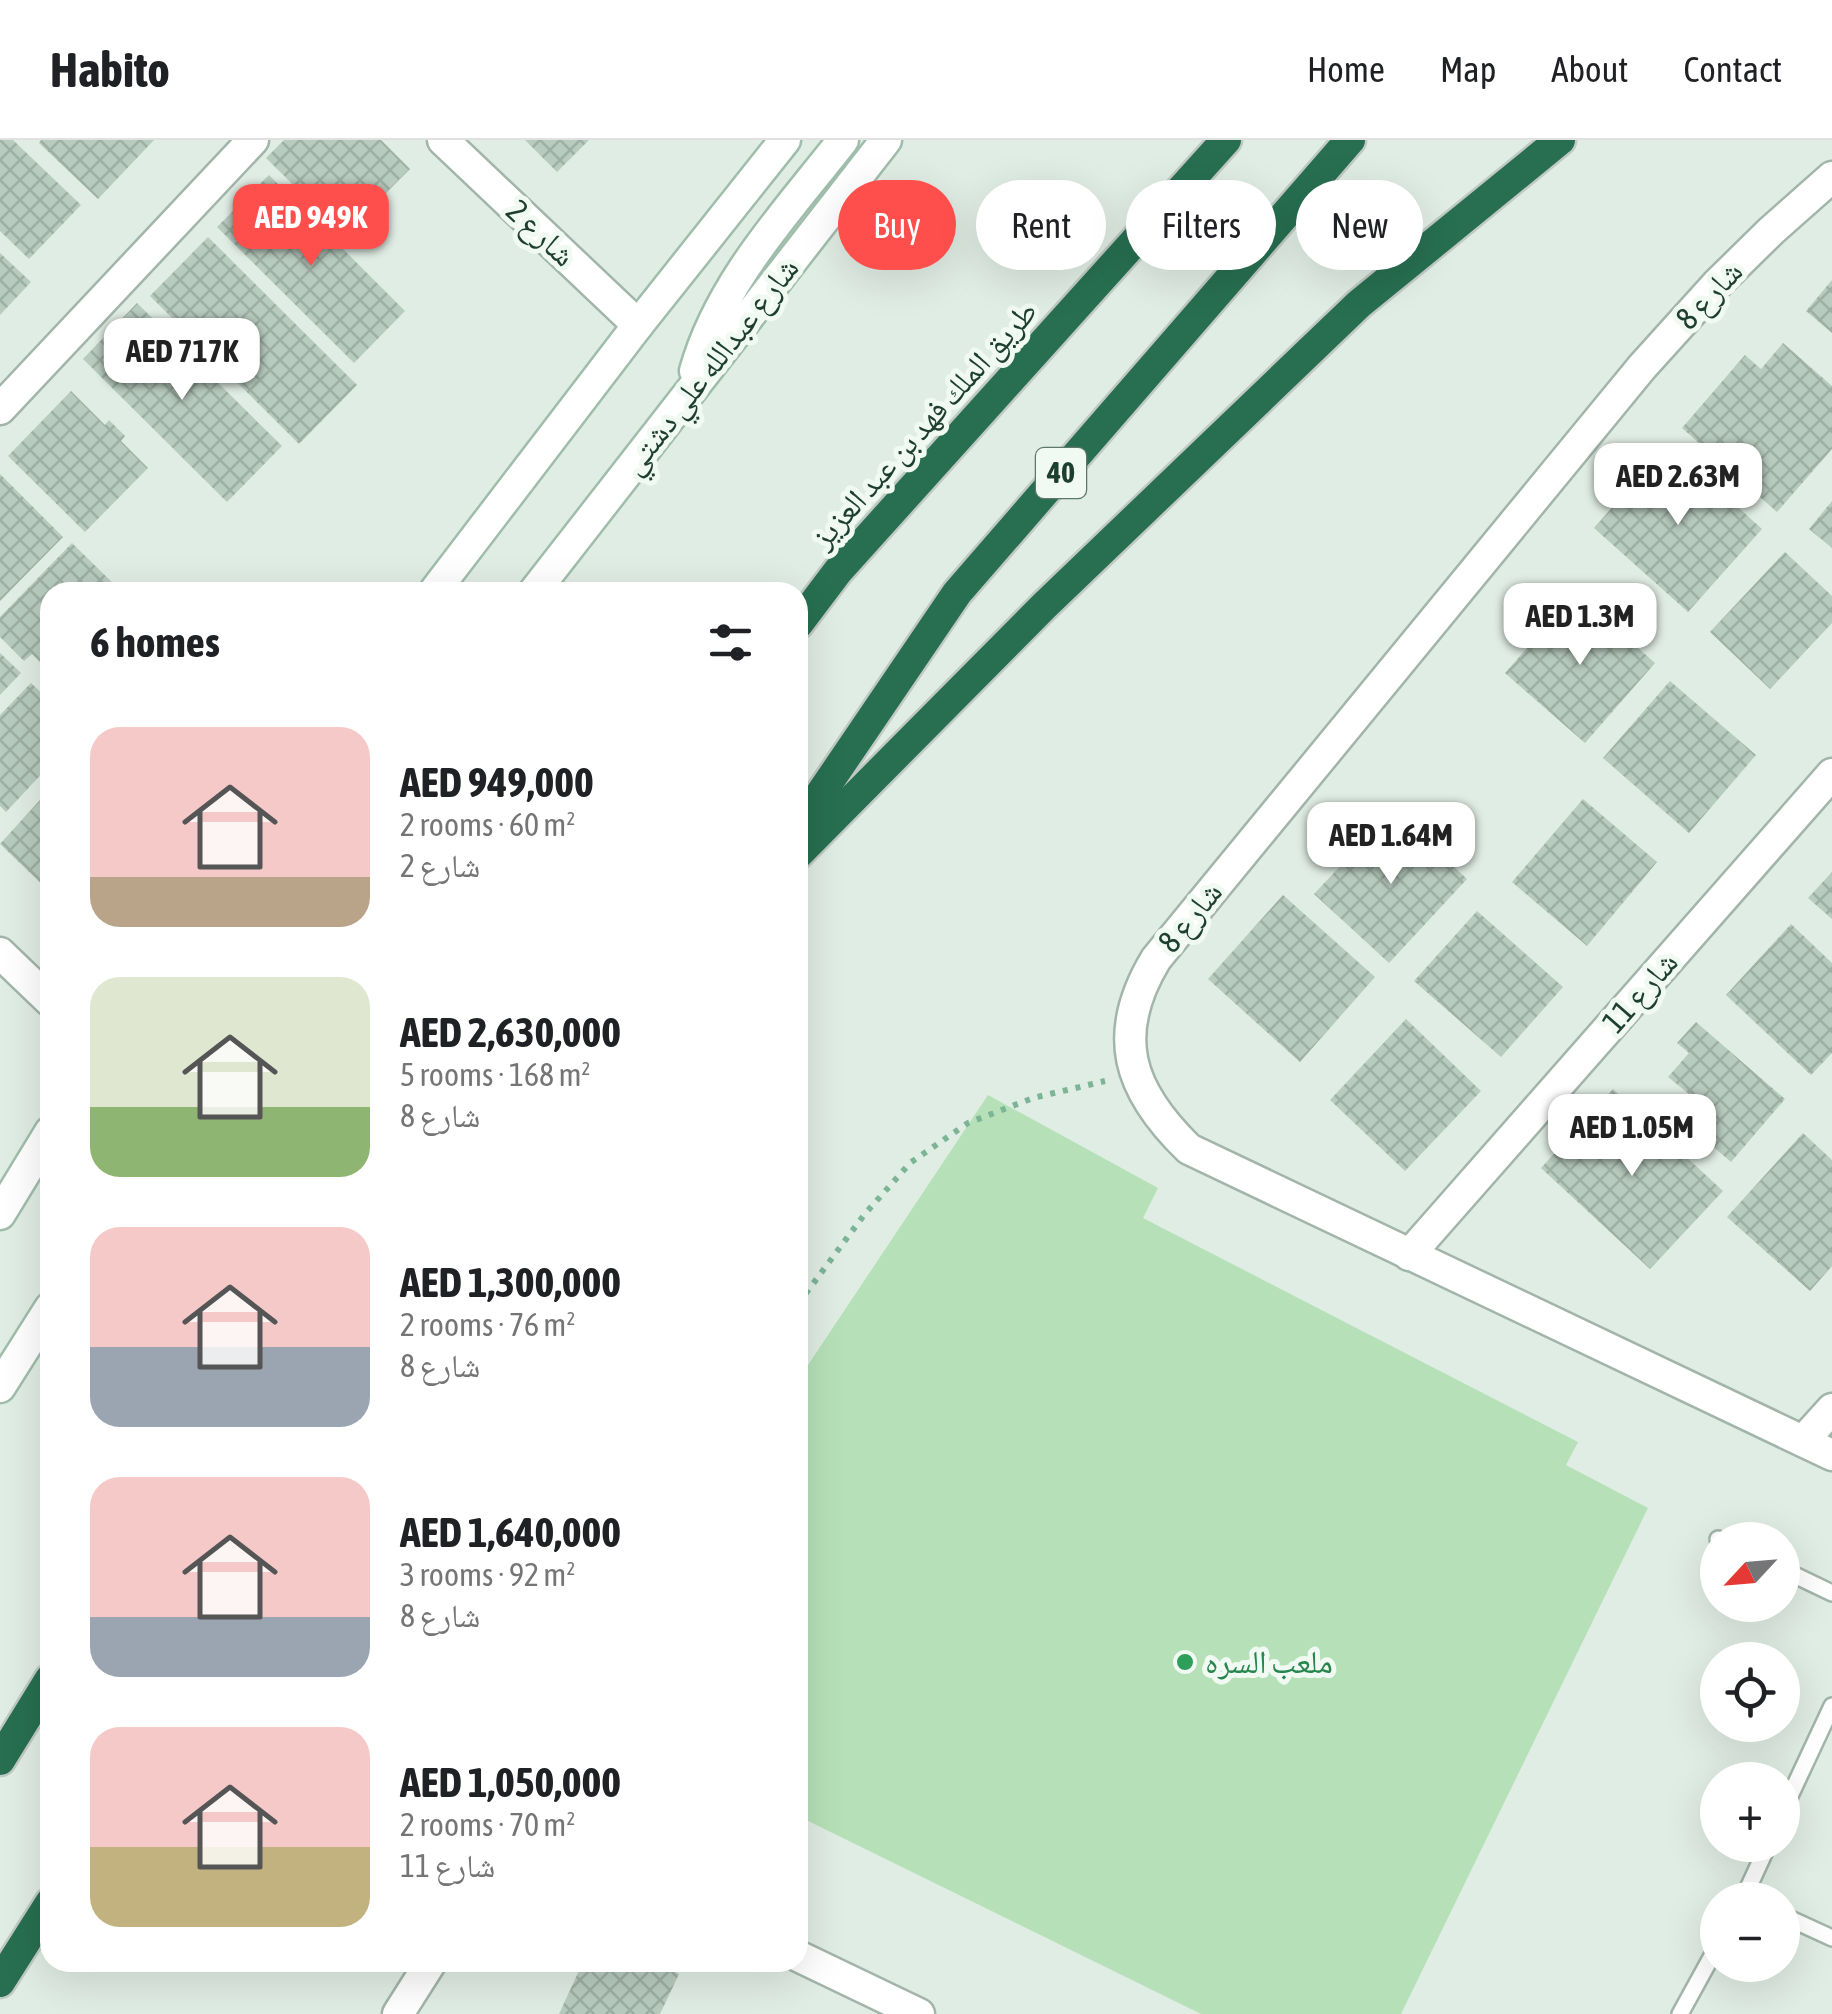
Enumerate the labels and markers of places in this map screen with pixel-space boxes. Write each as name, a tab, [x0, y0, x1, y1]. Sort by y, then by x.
pin: AED 949K	[208, 184, 414, 269]
pin: AED 717K	[79, 318, 285, 403]
pin: AED 2.63M	[1564, 443, 1792, 528]
pin: AED 1.3M	[1477, 583, 1683, 668]
pin: AED 1.64M	[1277, 802, 1505, 887]
pin: AED 1.05M	[1518, 1094, 1746, 1179]
place label: ملعب السره	[1205, 1643, 1333, 1680]
marker: ملعب السره	[1174, 1651, 1196, 1673]

